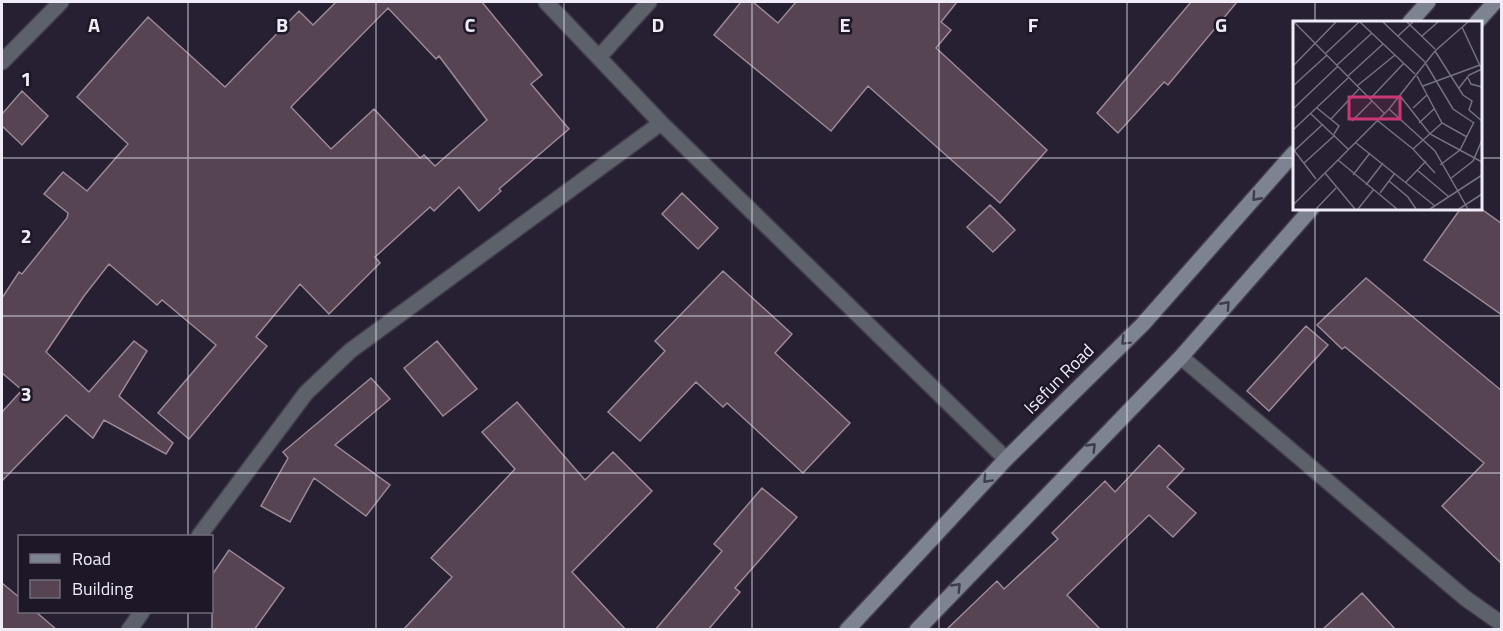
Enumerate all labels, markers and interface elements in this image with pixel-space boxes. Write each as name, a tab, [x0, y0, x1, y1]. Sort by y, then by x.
text: A	[88, 9, 100, 40]
text: B	[276, 9, 288, 40]
text: C	[465, 9, 476, 40]
text: D	[652, 9, 664, 40]
text: E	[839, 9, 851, 40]
text: F	[1028, 9, 1039, 40]
text: G	[1215, 9, 1227, 40]
inset map	[1293, 21, 1482, 210]
text: 1	[20, 63, 32, 94]
one-way arrow	[1252, 190, 1263, 200]
text: 2	[20, 220, 32, 251]
one-way arrow	[1219, 301, 1230, 312]
one-way arrow	[1122, 334, 1133, 345]
street label: Isefun Road	[1017, 337, 1100, 420]
text: 3	[20, 378, 32, 409]
one-way arrow	[1085, 443, 1096, 454]
one-way arrow	[983, 473, 994, 483]
legend	[18, 535, 213, 613]
text: Road	[72, 545, 111, 572]
text: Building	[72, 575, 133, 602]
one-way arrow	[950, 584, 961, 594]

